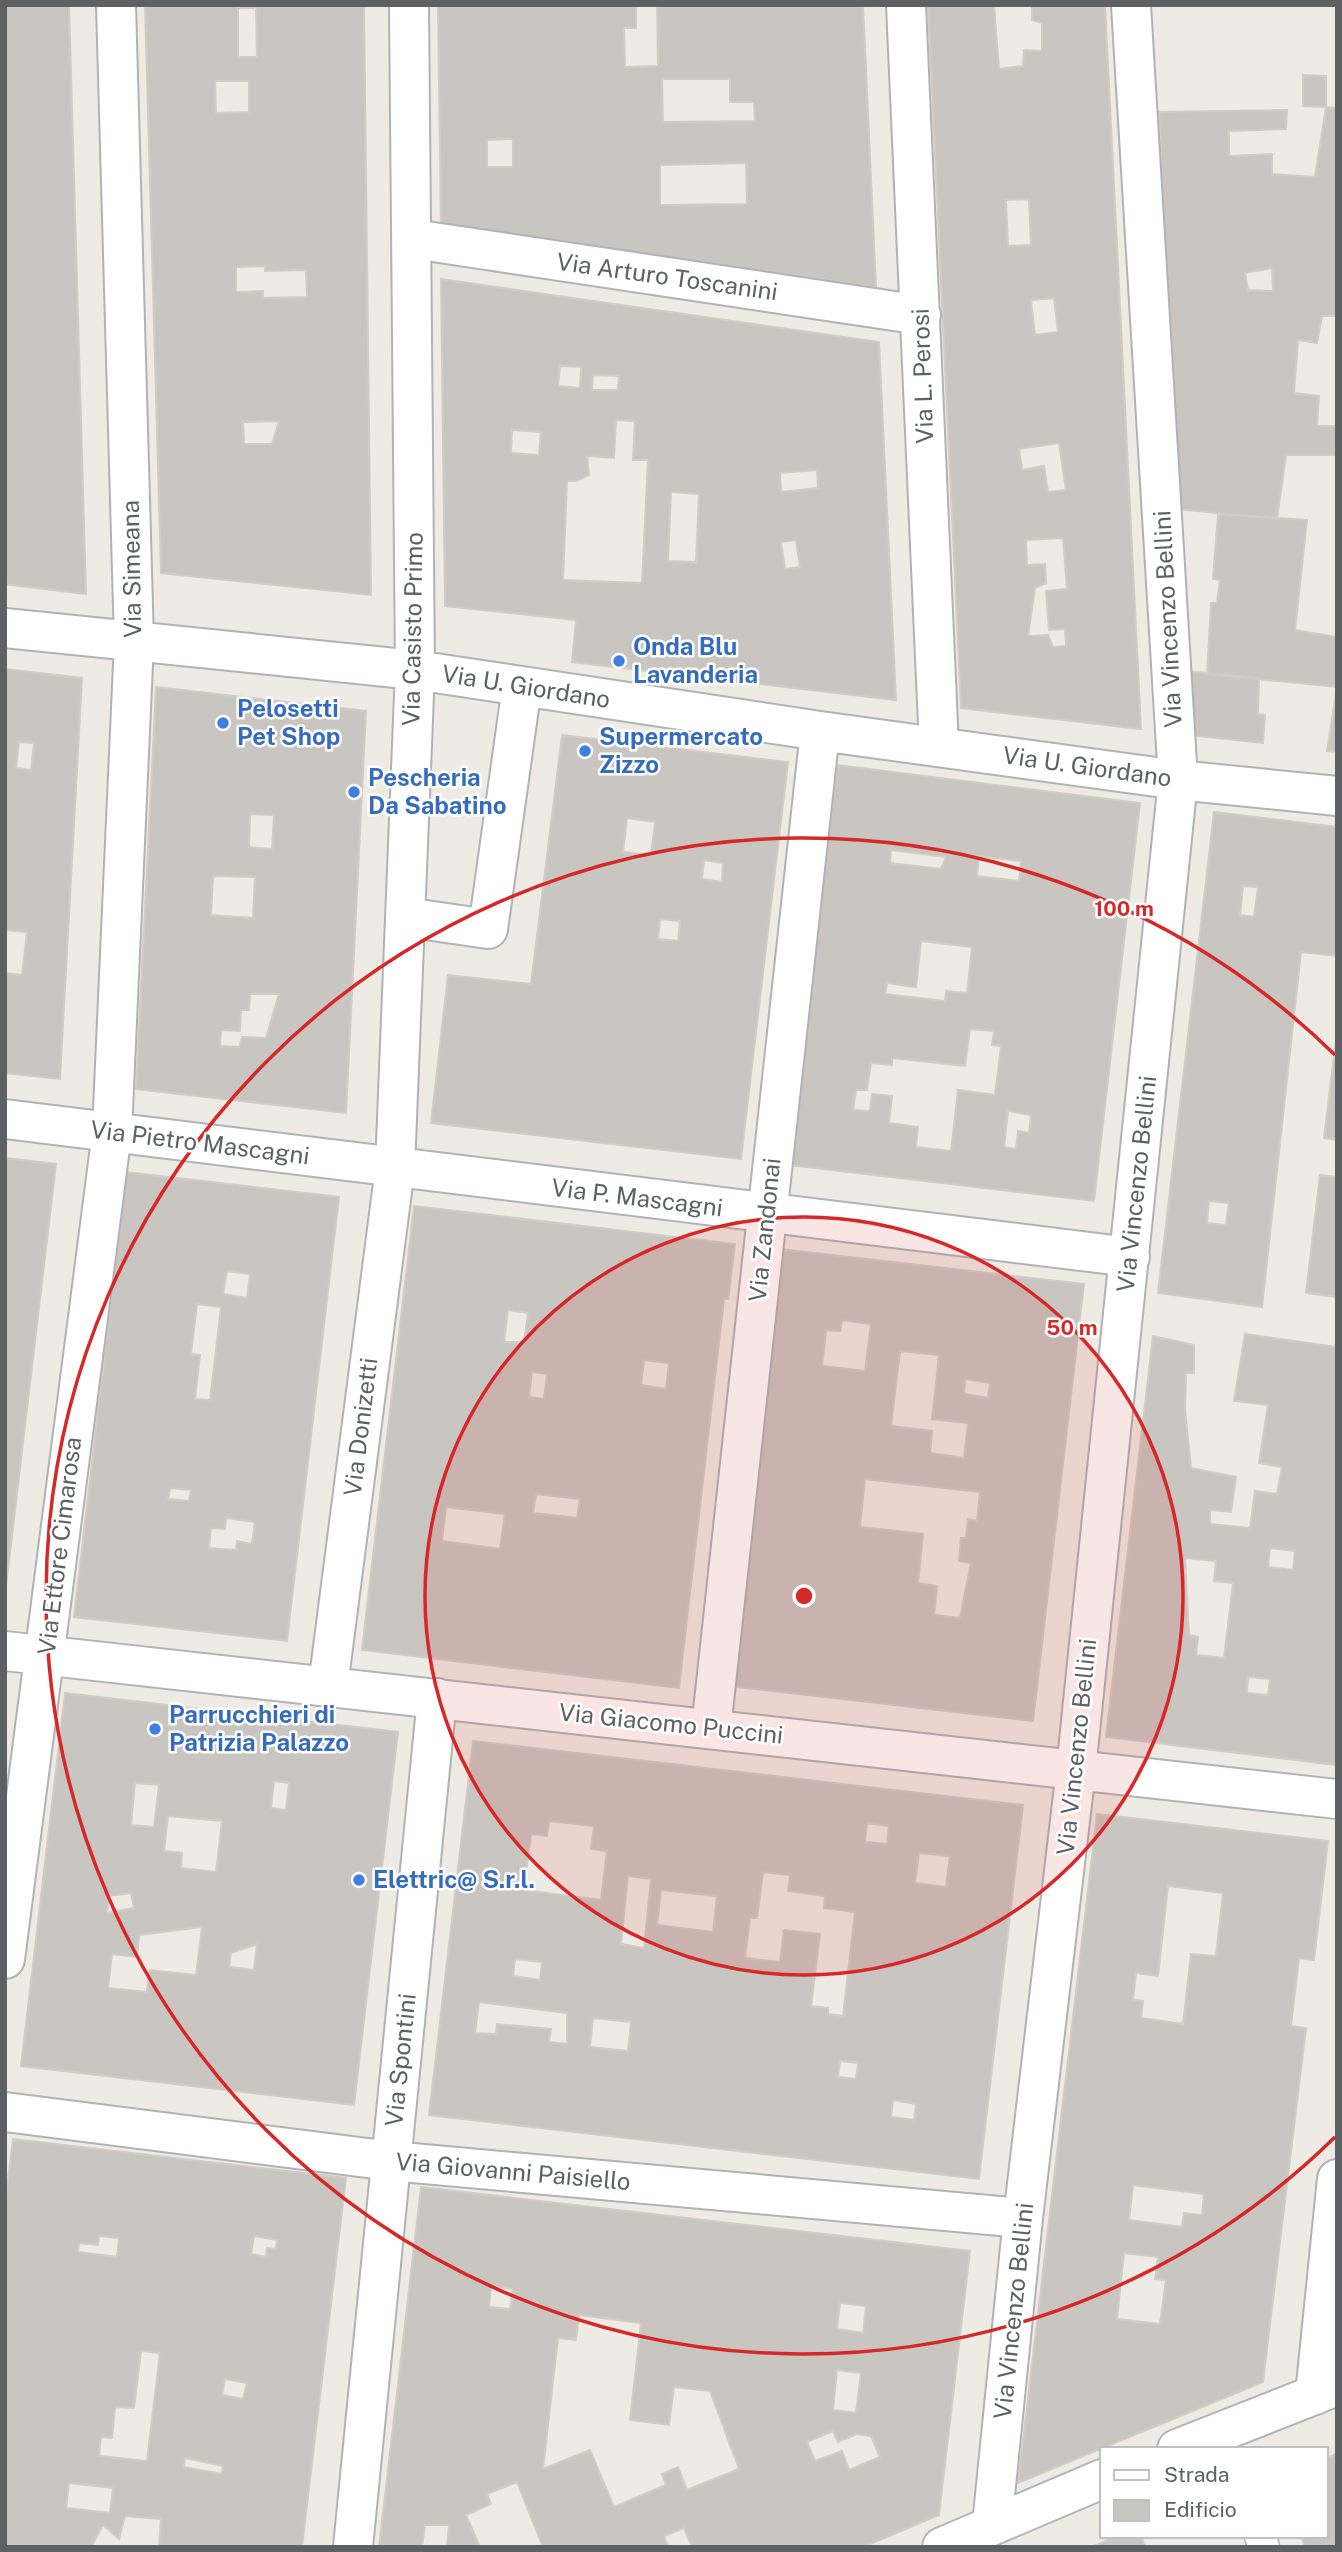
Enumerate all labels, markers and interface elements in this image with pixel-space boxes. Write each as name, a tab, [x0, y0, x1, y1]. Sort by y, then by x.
street label: Via Arturo Toscanini	[555, 247, 780, 305]
street label: Via L. Perosi	[906, 308, 938, 444]
street label: Via Simeana	[116, 500, 146, 638]
street label: Via Vincenzo Bellini	[1147, 510, 1187, 728]
street label: Via Casisto Primo	[396, 532, 428, 726]
place label: Onda Blu Lavanderia	[633, 632, 758, 688]
marker: Onda Blu Lavanderia	[611, 653, 627, 669]
street label: Via U. Giordano	[440, 659, 612, 713]
place label: Pelosetti Pet Shop	[237, 694, 340, 750]
marker: Pelosetti Pet Shop	[215, 715, 231, 731]
place label: Supermercato Zizzo	[599, 722, 763, 778]
street label: Via U. Giordano	[1001, 740, 1173, 792]
marker: Supermercato Zizzo	[577, 743, 593, 759]
place label: Pescheria Da Sabatino	[368, 763, 507, 819]
marker: Pescheria Da Sabatino	[346, 784, 362, 800]
text: 100 m	[1094, 896, 1154, 921]
street label: Via Vincenzo Bellini	[1111, 1074, 1161, 1294]
street label: Via Pietro Mascagni	[89, 1115, 311, 1169]
street label: Via Zandonai	[743, 1157, 785, 1303]
street label: Via P. Mascagni	[550, 1173, 724, 1221]
text: 50 m	[1046, 1315, 1098, 1340]
street label: Via Donizetti	[338, 1356, 382, 1498]
street label: Via Ettore Cimarosa	[32, 1435, 86, 1656]
centre of rings	[792, 1584, 816, 1608]
street label: Via Vincenzo Bellini	[1051, 1637, 1101, 1857]
street label: Via Giacomo Puccini	[558, 1697, 785, 1749]
place label: Parrucchieri di Patrizia Palazzo	[169, 1700, 349, 1756]
marker: Parrucchieri di Patrizia Palazzo	[147, 1721, 163, 1737]
place label: Elettric@ S.r.l.	[373, 1865, 535, 1893]
marker: Elettric@ S.r.l.	[351, 1872, 367, 1888]
street label: Via Spontini	[379, 1992, 421, 2128]
street label: Via Giovanni Paisiello	[394, 2147, 632, 2195]
street label: Via Vincenzo Bellini	[988, 2201, 1038, 2421]
legend	[1100, 2447, 1328, 2538]
text: Strada	[1164, 2462, 1229, 2487]
text: Edificio	[1164, 2497, 1237, 2522]

